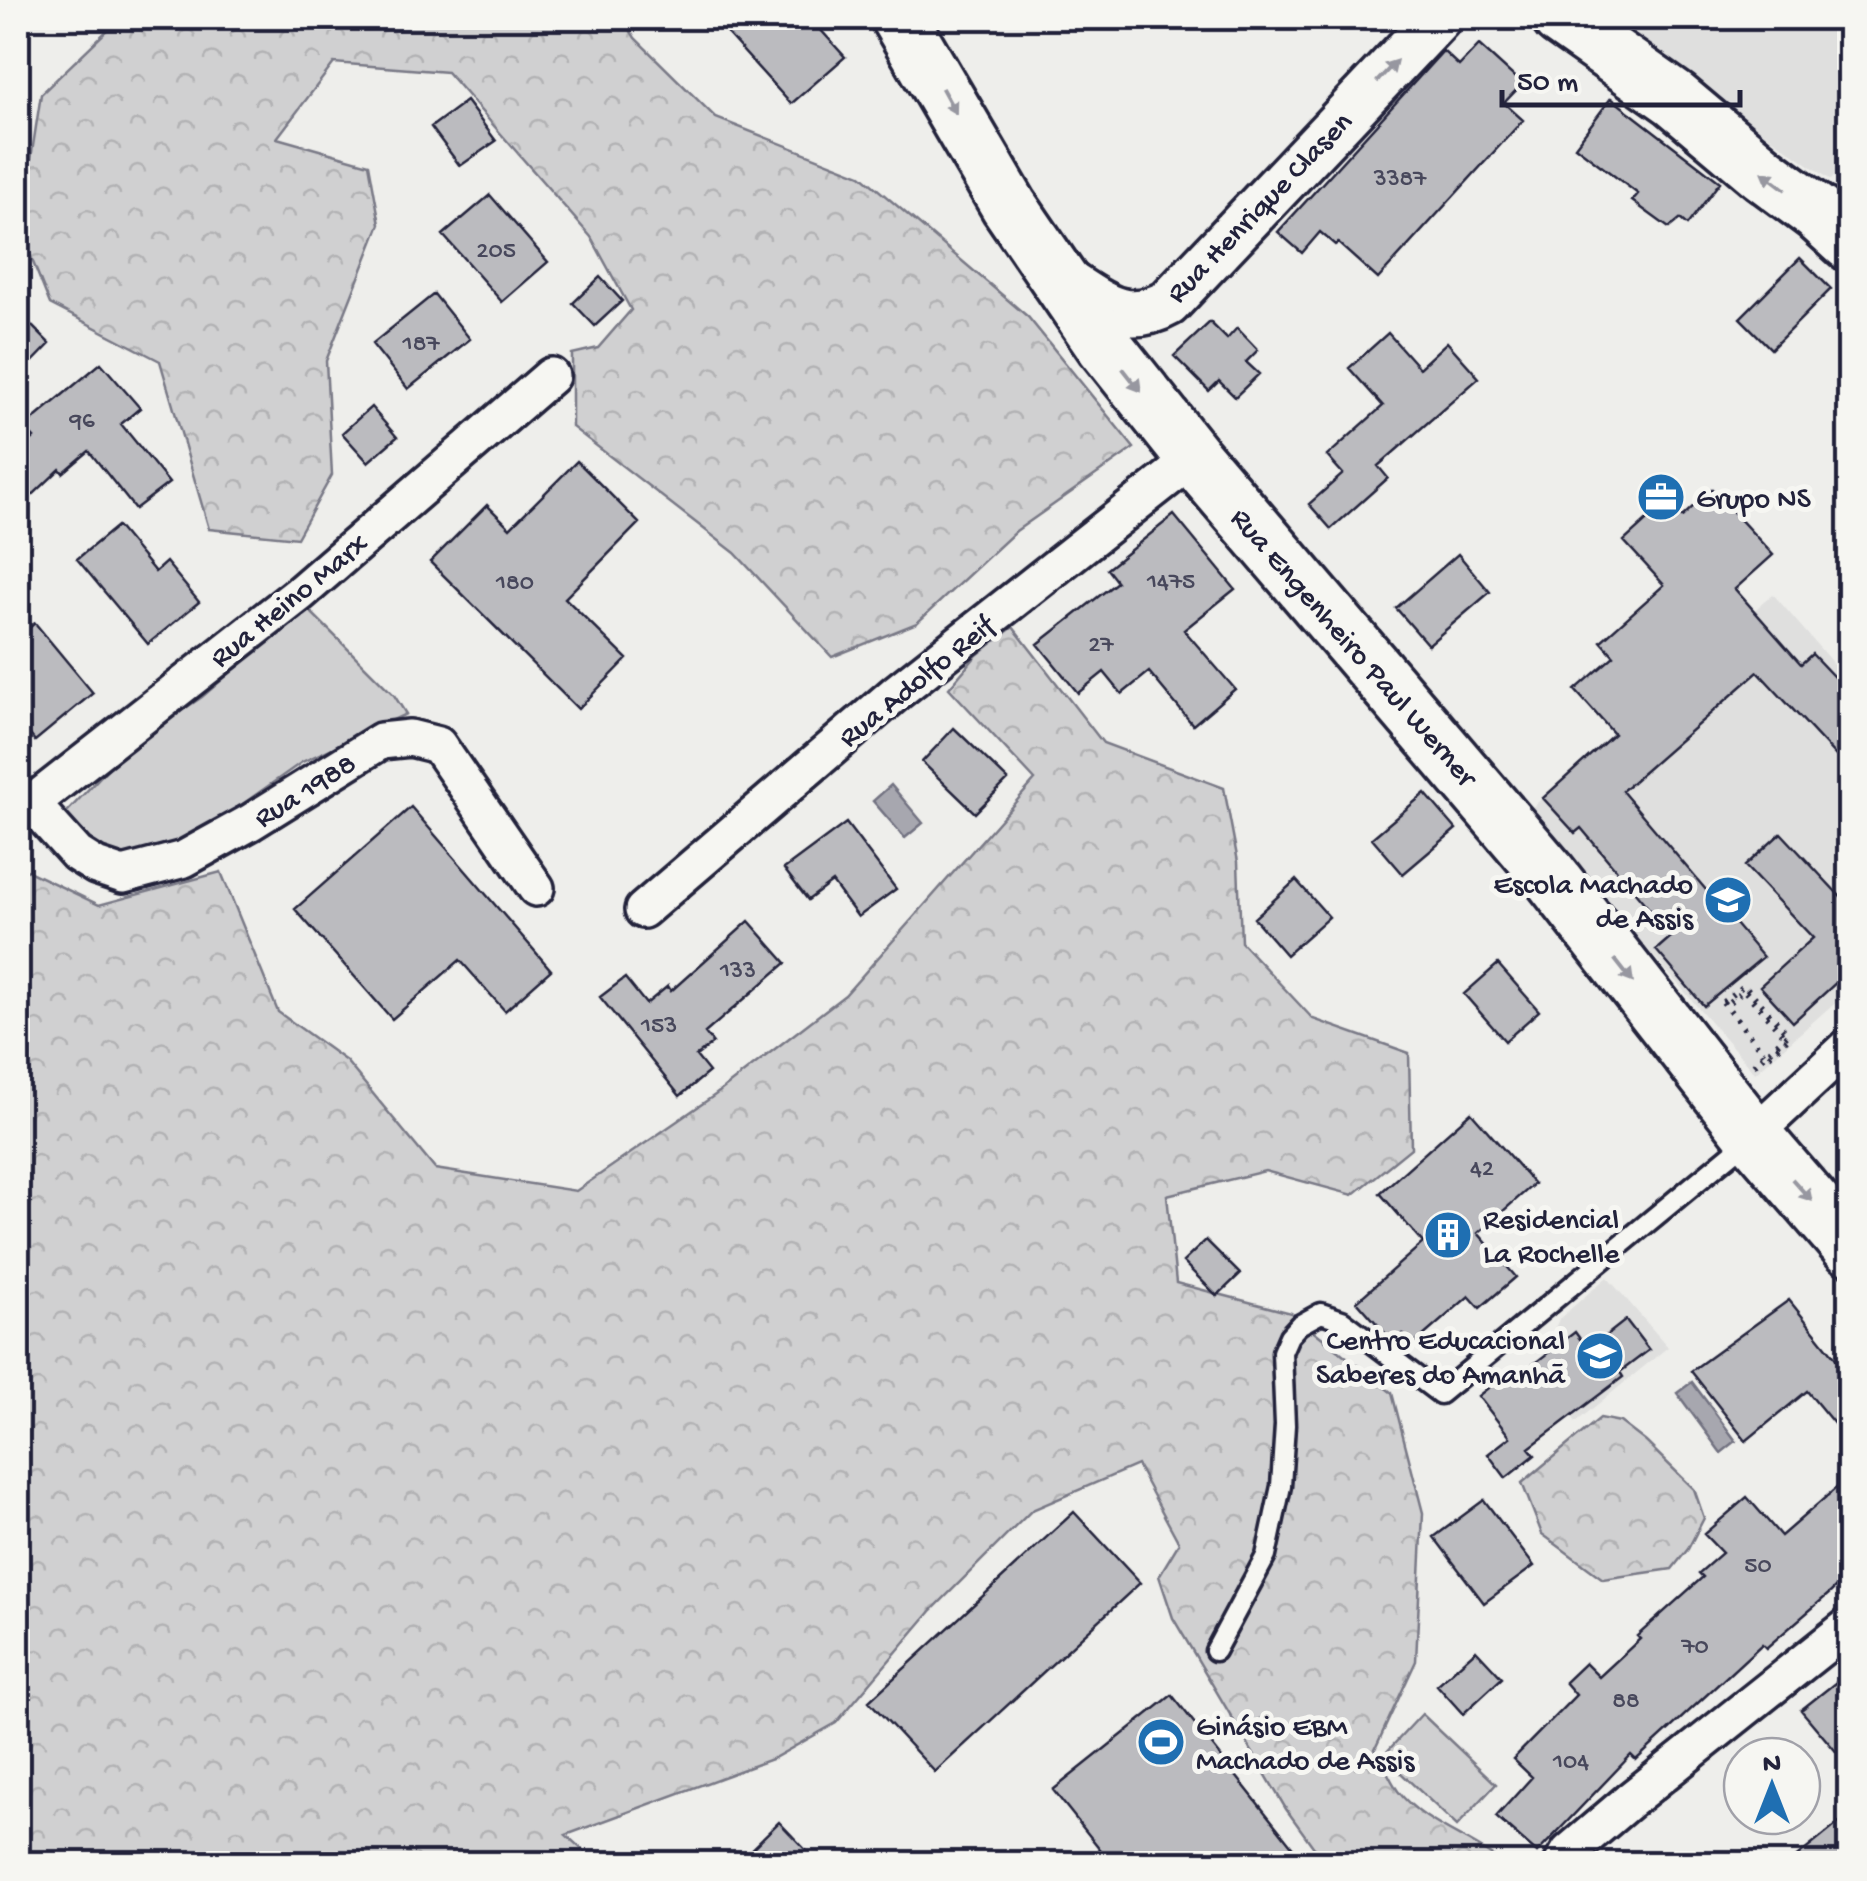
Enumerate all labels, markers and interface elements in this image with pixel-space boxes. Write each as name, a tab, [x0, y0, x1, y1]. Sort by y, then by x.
scale bar	[1502, 45, 1740, 107]
one-way arrow	[1375, 59, 1398, 83]
text: 50 m	[1517, 67, 1578, 102]
one-way arrow	[940, 87, 958, 115]
street label: Rua Henrique Clasen	[1161, 106, 1362, 312]
house number: 3387	[1373, 166, 1427, 195]
one-way arrow	[1761, 172, 1787, 192]
house number: 205	[476, 238, 516, 267]
house number: 187	[402, 331, 440, 360]
one-way arrow	[1121, 367, 1142, 393]
house number: 96	[68, 408, 95, 437]
office icon: Grupo NS	[1635, 471, 1687, 523]
place label: Grupo NS	[1696, 484, 1811, 519]
street label: Rua Engenheiro Paul Werner	[1221, 503, 1484, 797]
street label: Rua Heino Marx	[205, 528, 377, 677]
house number: 1475	[1146, 569, 1195, 598]
house number: 180	[495, 570, 534, 599]
street label: Rua Adolfo Reif	[833, 608, 1005, 757]
house number: 27	[1088, 632, 1115, 661]
street label: Rua 1988	[249, 748, 364, 838]
place label: Escola Machado de Assis	[1494, 870, 1694, 939]
school or university icon: Escola Machado de Assis	[1702, 874, 1754, 926]
one-way arrow	[1613, 957, 1634, 983]
house number: 133	[719, 958, 756, 987]
house number: 153	[640, 1013, 677, 1042]
house number: 42	[1470, 1156, 1494, 1185]
one-way arrow	[1791, 1178, 1813, 1203]
place label: Residencial La Rochelle	[1483, 1205, 1620, 1274]
building icon: Residencial La Rochelle	[1422, 1209, 1474, 1261]
place label: Centro Educacional Saberes do Amanhã	[1316, 1326, 1566, 1395]
school or university icon: Centro Educacional Saberes do Amanhã	[1574, 1330, 1626, 1382]
house number: 50	[1744, 1553, 1772, 1582]
house number: 70	[1680, 1634, 1709, 1663]
house number: 88	[1612, 1688, 1640, 1717]
place label: Ginásio EBM Machado de Assis	[1196, 1712, 1415, 1781]
sports icon: Ginásio EBM Machado de Assis	[1135, 1716, 1187, 1768]
north arrow	[1722, 1736, 1822, 1836]
house number: 104	[1552, 1749, 1589, 1778]
text: N	[1763, 1749, 1781, 1782]

